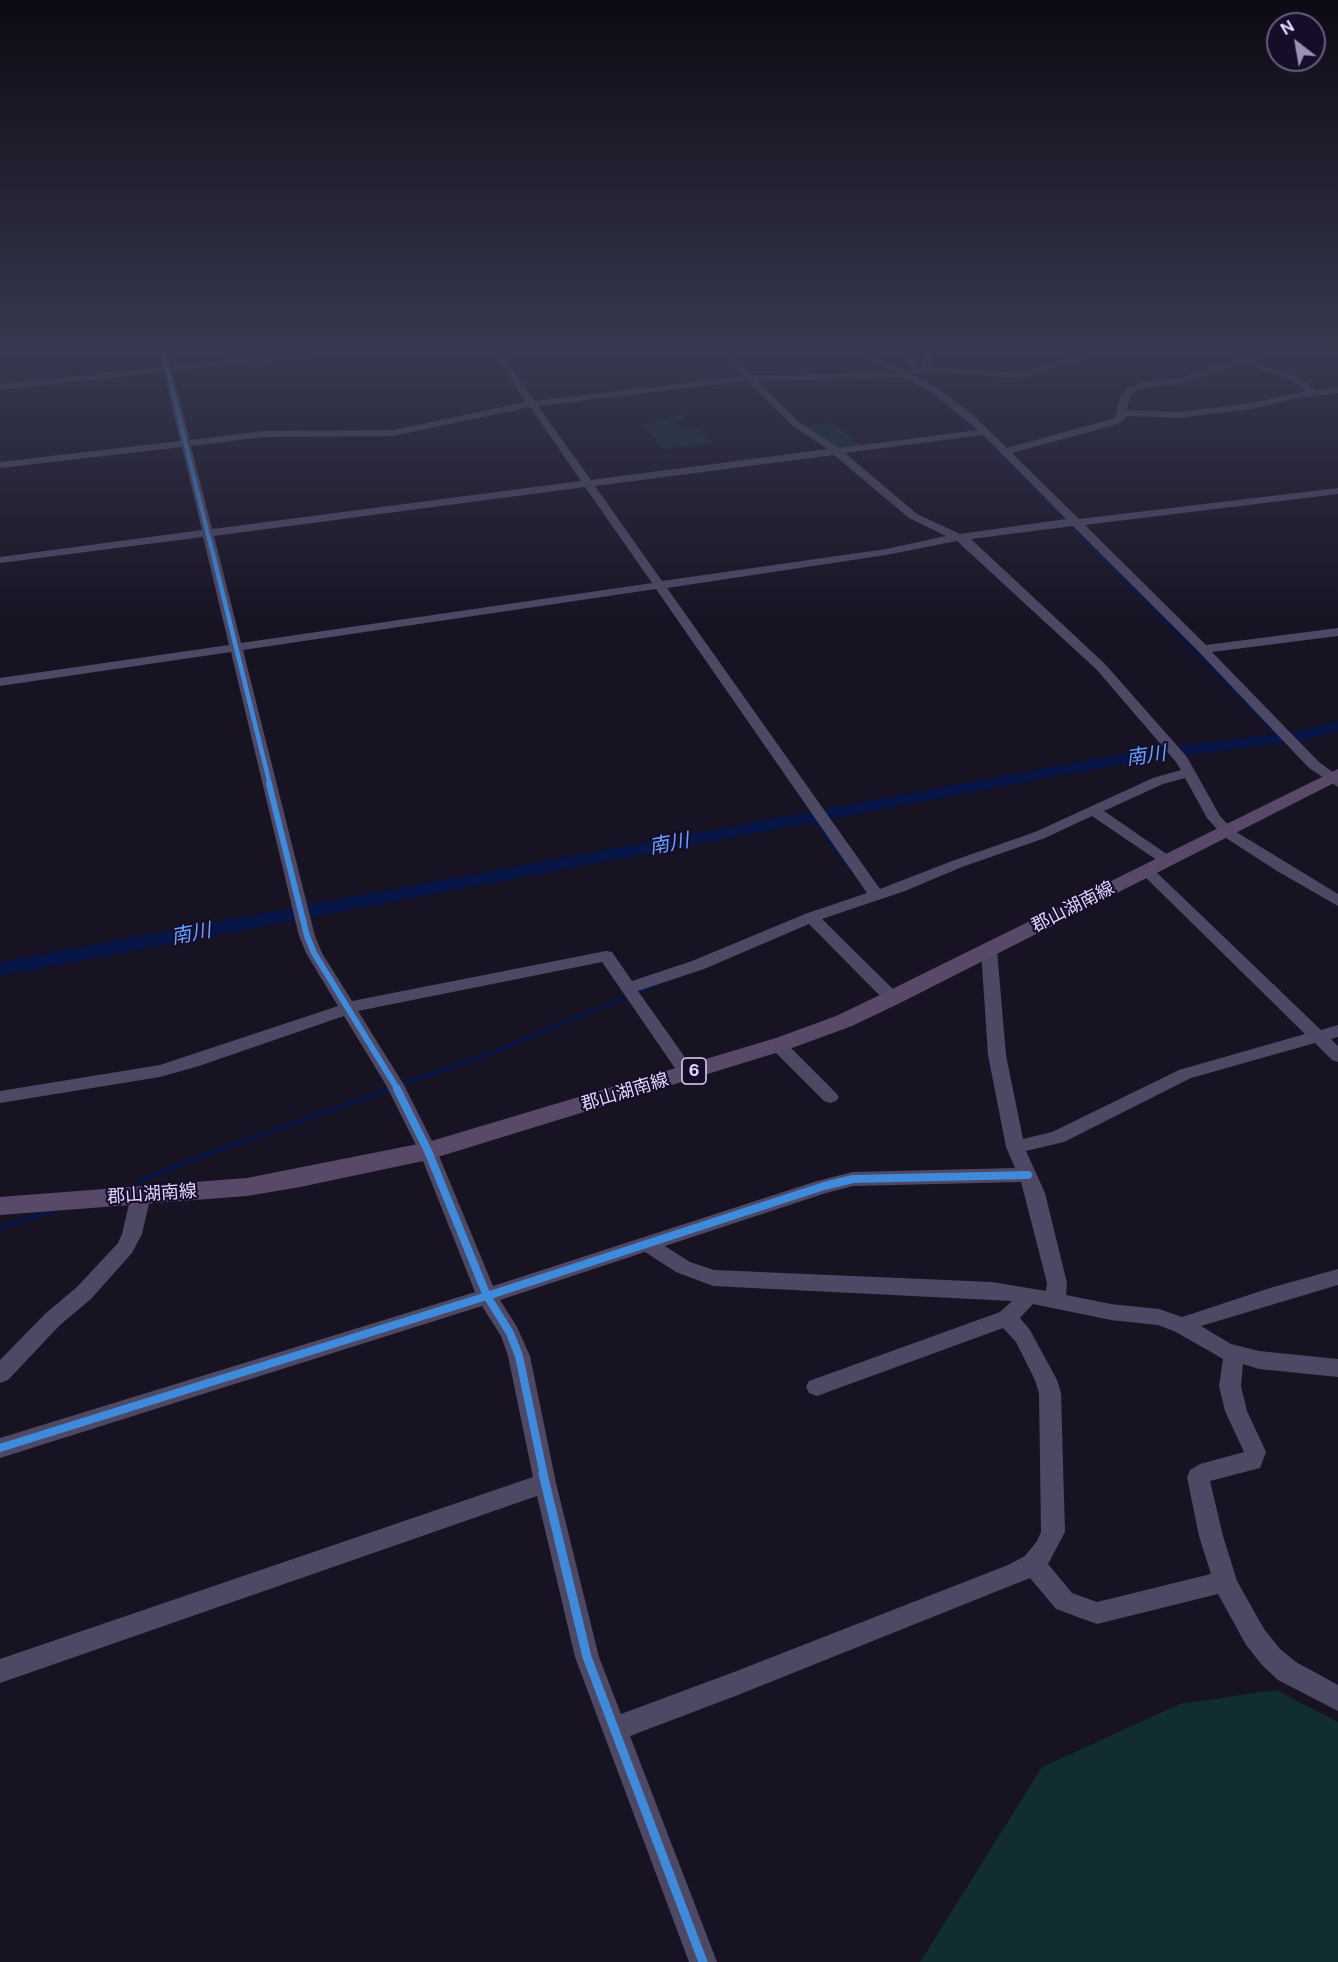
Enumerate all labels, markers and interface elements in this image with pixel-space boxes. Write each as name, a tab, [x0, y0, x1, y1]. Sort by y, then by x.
north arrow	[1266, 12, 1326, 72]
text: N	[1277, 16, 1298, 39]
water label: 南川	[1125, 741, 1167, 771]
water label: 南川	[647, 828, 691, 860]
street label: 郡山湖南線	[1028, 877, 1118, 937]
water label: 南川	[169, 918, 213, 950]
road number: 6	[682, 1058, 706, 1084]
street label: 郡山湖南線	[579, 1069, 671, 1115]
street label: 郡山湖南線	[106, 1180, 198, 1208]

